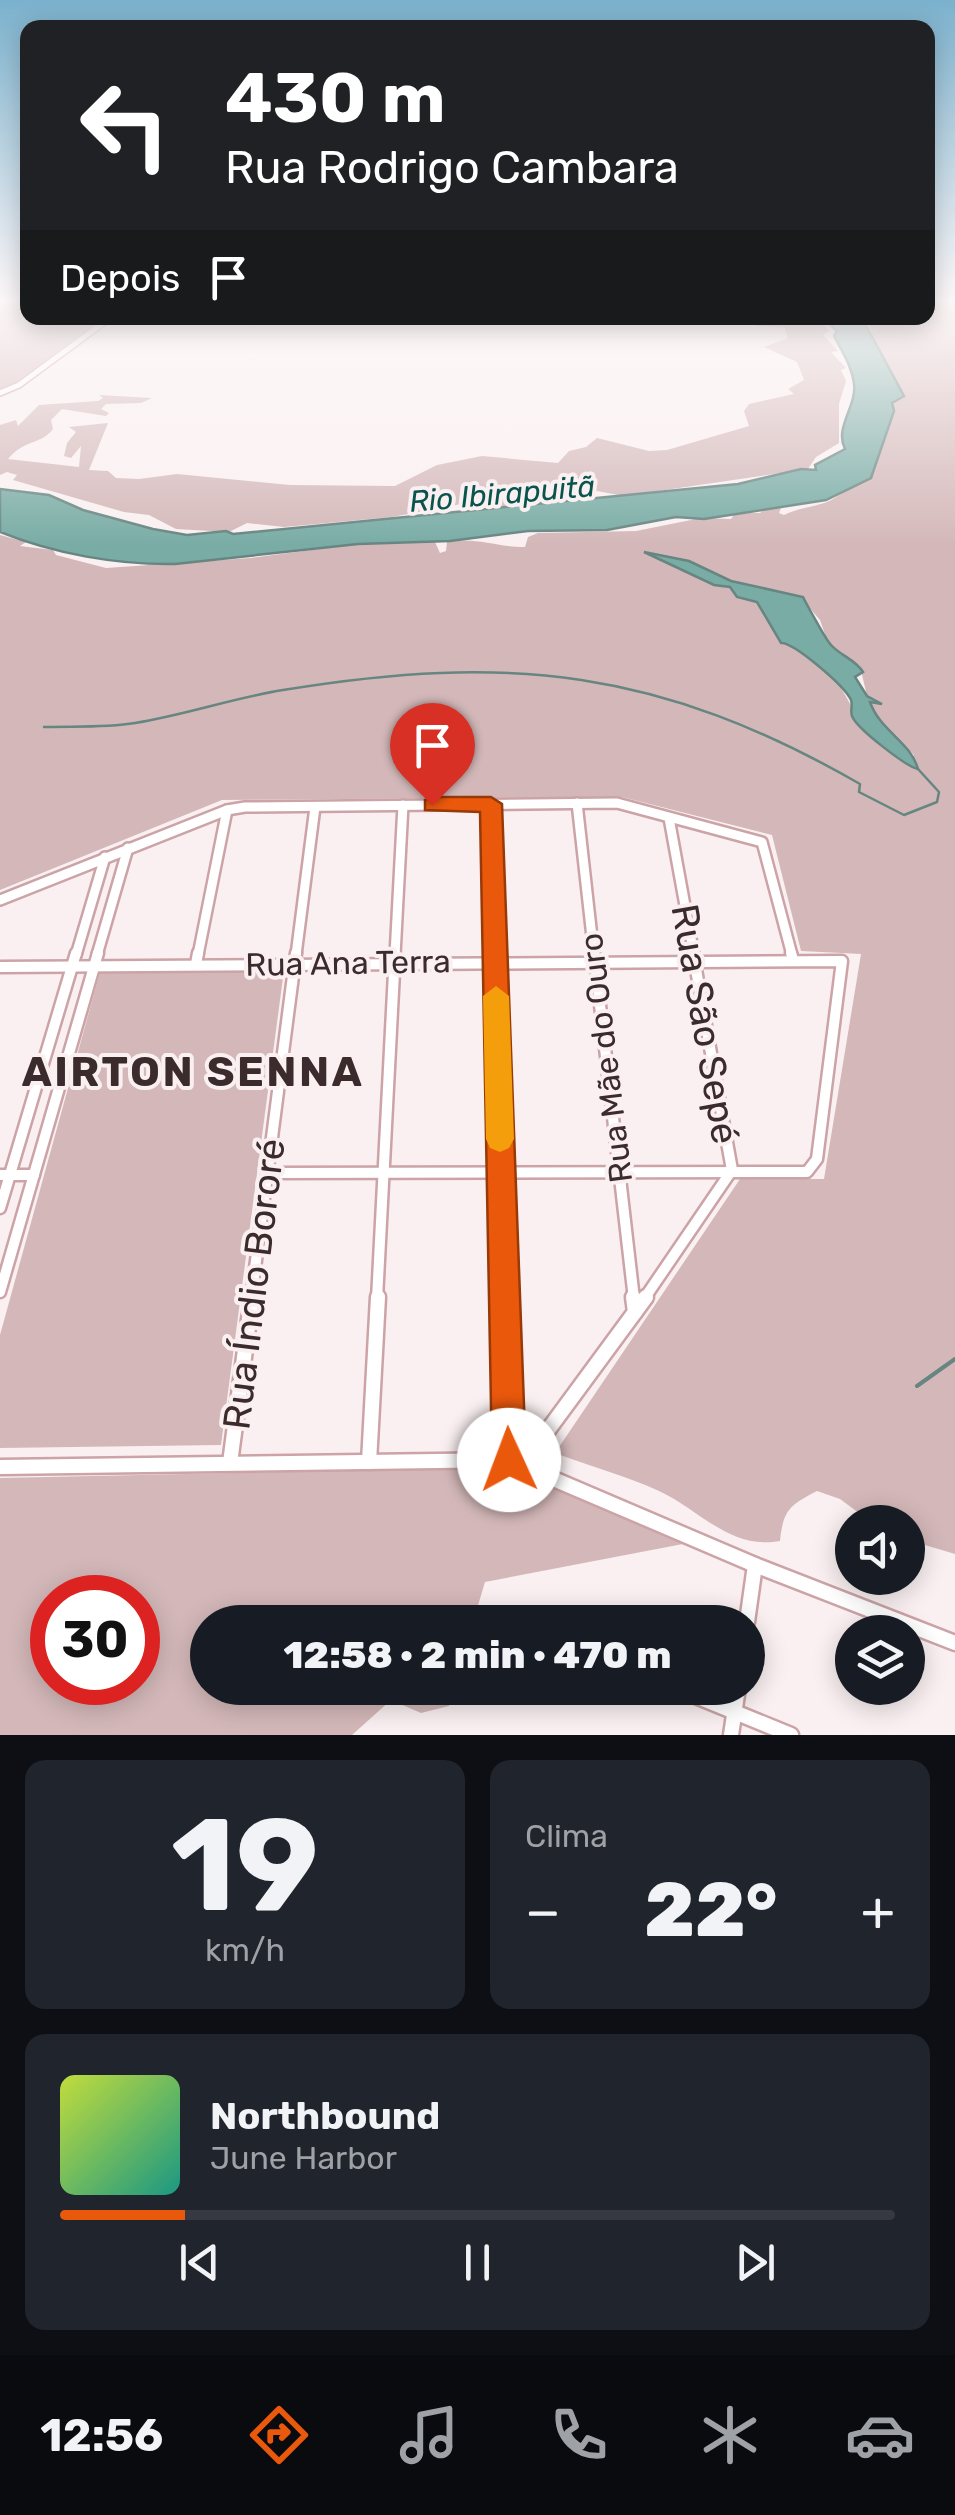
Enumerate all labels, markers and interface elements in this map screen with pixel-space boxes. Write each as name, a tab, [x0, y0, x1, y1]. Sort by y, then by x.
text: 430 m	[225, 57, 446, 140]
icon: left	[60, 60, 190, 190]
text: Rua Rodrigo Cambara	[225, 141, 679, 194]
icon: arrive	[201, 250, 256, 305]
text: Depois	[60, 255, 181, 301]
water label: Rio Ibirapuitã	[408, 468, 596, 520]
pin	[390, 703, 475, 806]
icon: arrive	[405, 718, 460, 773]
street label: Rua São Sepé	[661, 901, 749, 1147]
street label: Rua Mãe do Ouro	[572, 931, 640, 1185]
street label: Rua Ana Terra	[245, 942, 451, 984]
district label: AIRTON SENNA	[22, 1047, 364, 1097]
street label: Rua Índio Bororé	[213, 1136, 295, 1432]
position arrow	[457, 1408, 561, 1512]
map controls	[835, 1505, 925, 1705]
button: sound	[835, 1505, 925, 1595]
speed limit sign: 30	[30, 1575, 160, 1705]
button: layers	[835, 1615, 925, 1705]
text: 12:58 · 2 min · 470 m	[284, 1632, 671, 1678]
text: 19	[171, 1788, 319, 1943]
text: Clima	[525, 1817, 608, 1855]
text: 22°	[644, 1866, 777, 1955]
text: −	[525, 1879, 561, 1944]
text: +	[861, 1879, 895, 1944]
text: km/h	[205, 1931, 285, 1969]
text: Northbound	[210, 2093, 440, 2139]
text: June Harbor	[210, 2139, 397, 2177]
icon: previous	[172, 2235, 227, 2290]
icon: pause	[450, 2235, 505, 2290]
icon: next	[728, 2235, 783, 2290]
icon: directions	[244, 2400, 314, 2470]
icon: music	[394, 2400, 464, 2470]
icon: phone	[544, 2400, 614, 2470]
icon: climate	[695, 2400, 765, 2470]
icon: car	[845, 2400, 915, 2470]
text: 12:56	[40, 2409, 163, 2462]

